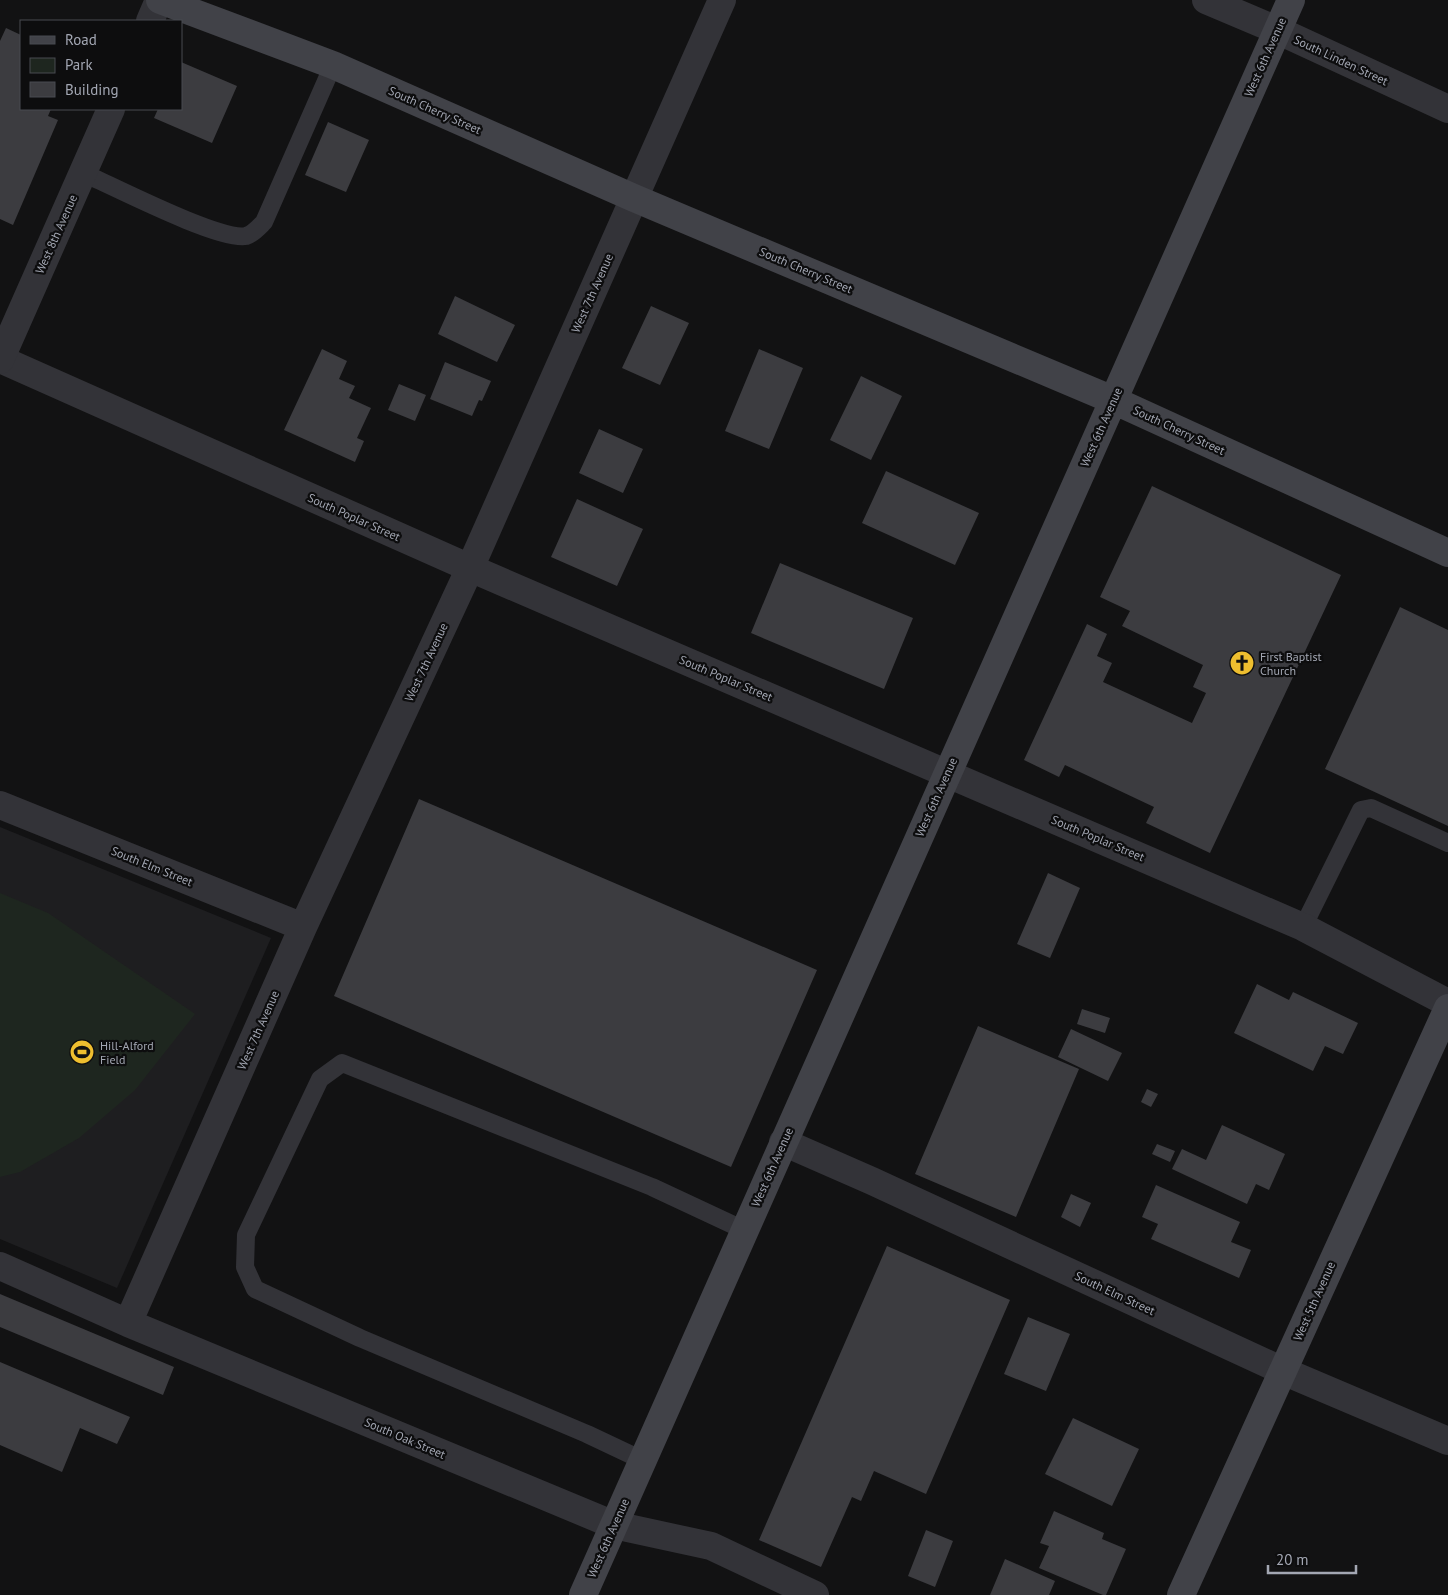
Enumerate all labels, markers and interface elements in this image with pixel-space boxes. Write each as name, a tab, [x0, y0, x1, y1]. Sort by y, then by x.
street label: West 6th Avenue	[1241, 15, 1289, 99]
legend	[20, 20, 182, 110]
text: Road	[65, 30, 97, 49]
street label: South Linden Street	[1292, 32, 1390, 88]
text: Park	[65, 55, 93, 74]
text: Building	[65, 80, 119, 99]
street label: South Cherry Street	[386, 83, 484, 137]
street label: West 8th Avenue	[32, 192, 80, 276]
street label: South Cherry Street	[757, 244, 855, 296]
street label: West 7th Avenue	[568, 251, 616, 335]
street label: West 6th Avenue	[1077, 385, 1125, 469]
street label: South Cherry Street	[1131, 402, 1227, 458]
street label: South Poplar Street	[305, 490, 403, 544]
street label: West 7th Avenue	[401, 620, 451, 704]
place label: First Baptist Church	[1260, 649, 1322, 678]
church icon: First Baptist Church	[1229, 650, 1255, 676]
street label: South Poplar Street	[677, 652, 775, 704]
street label: West 6th Avenue	[912, 755, 960, 839]
street label: South Poplar Street	[1049, 812, 1147, 864]
street label: South Elm Street	[109, 843, 195, 889]
street label: West 7th Avenue	[234, 988, 282, 1072]
place label: Hill-Alford Field	[100, 1038, 154, 1067]
sports icon: Hill-Alford Field	[69, 1039, 95, 1065]
street label: West 6th Avenue	[748, 1125, 796, 1209]
street label: West 5th Avenue	[1290, 1259, 1338, 1343]
street label: South Elm Street	[1073, 1268, 1157, 1318]
street label: South Oak Street	[362, 1414, 448, 1462]
street label: West 6th Avenue	[584, 1496, 632, 1580]
scale bar	[1268, 1542, 1356, 1574]
text: 20 m	[1276, 1550, 1309, 1569]

